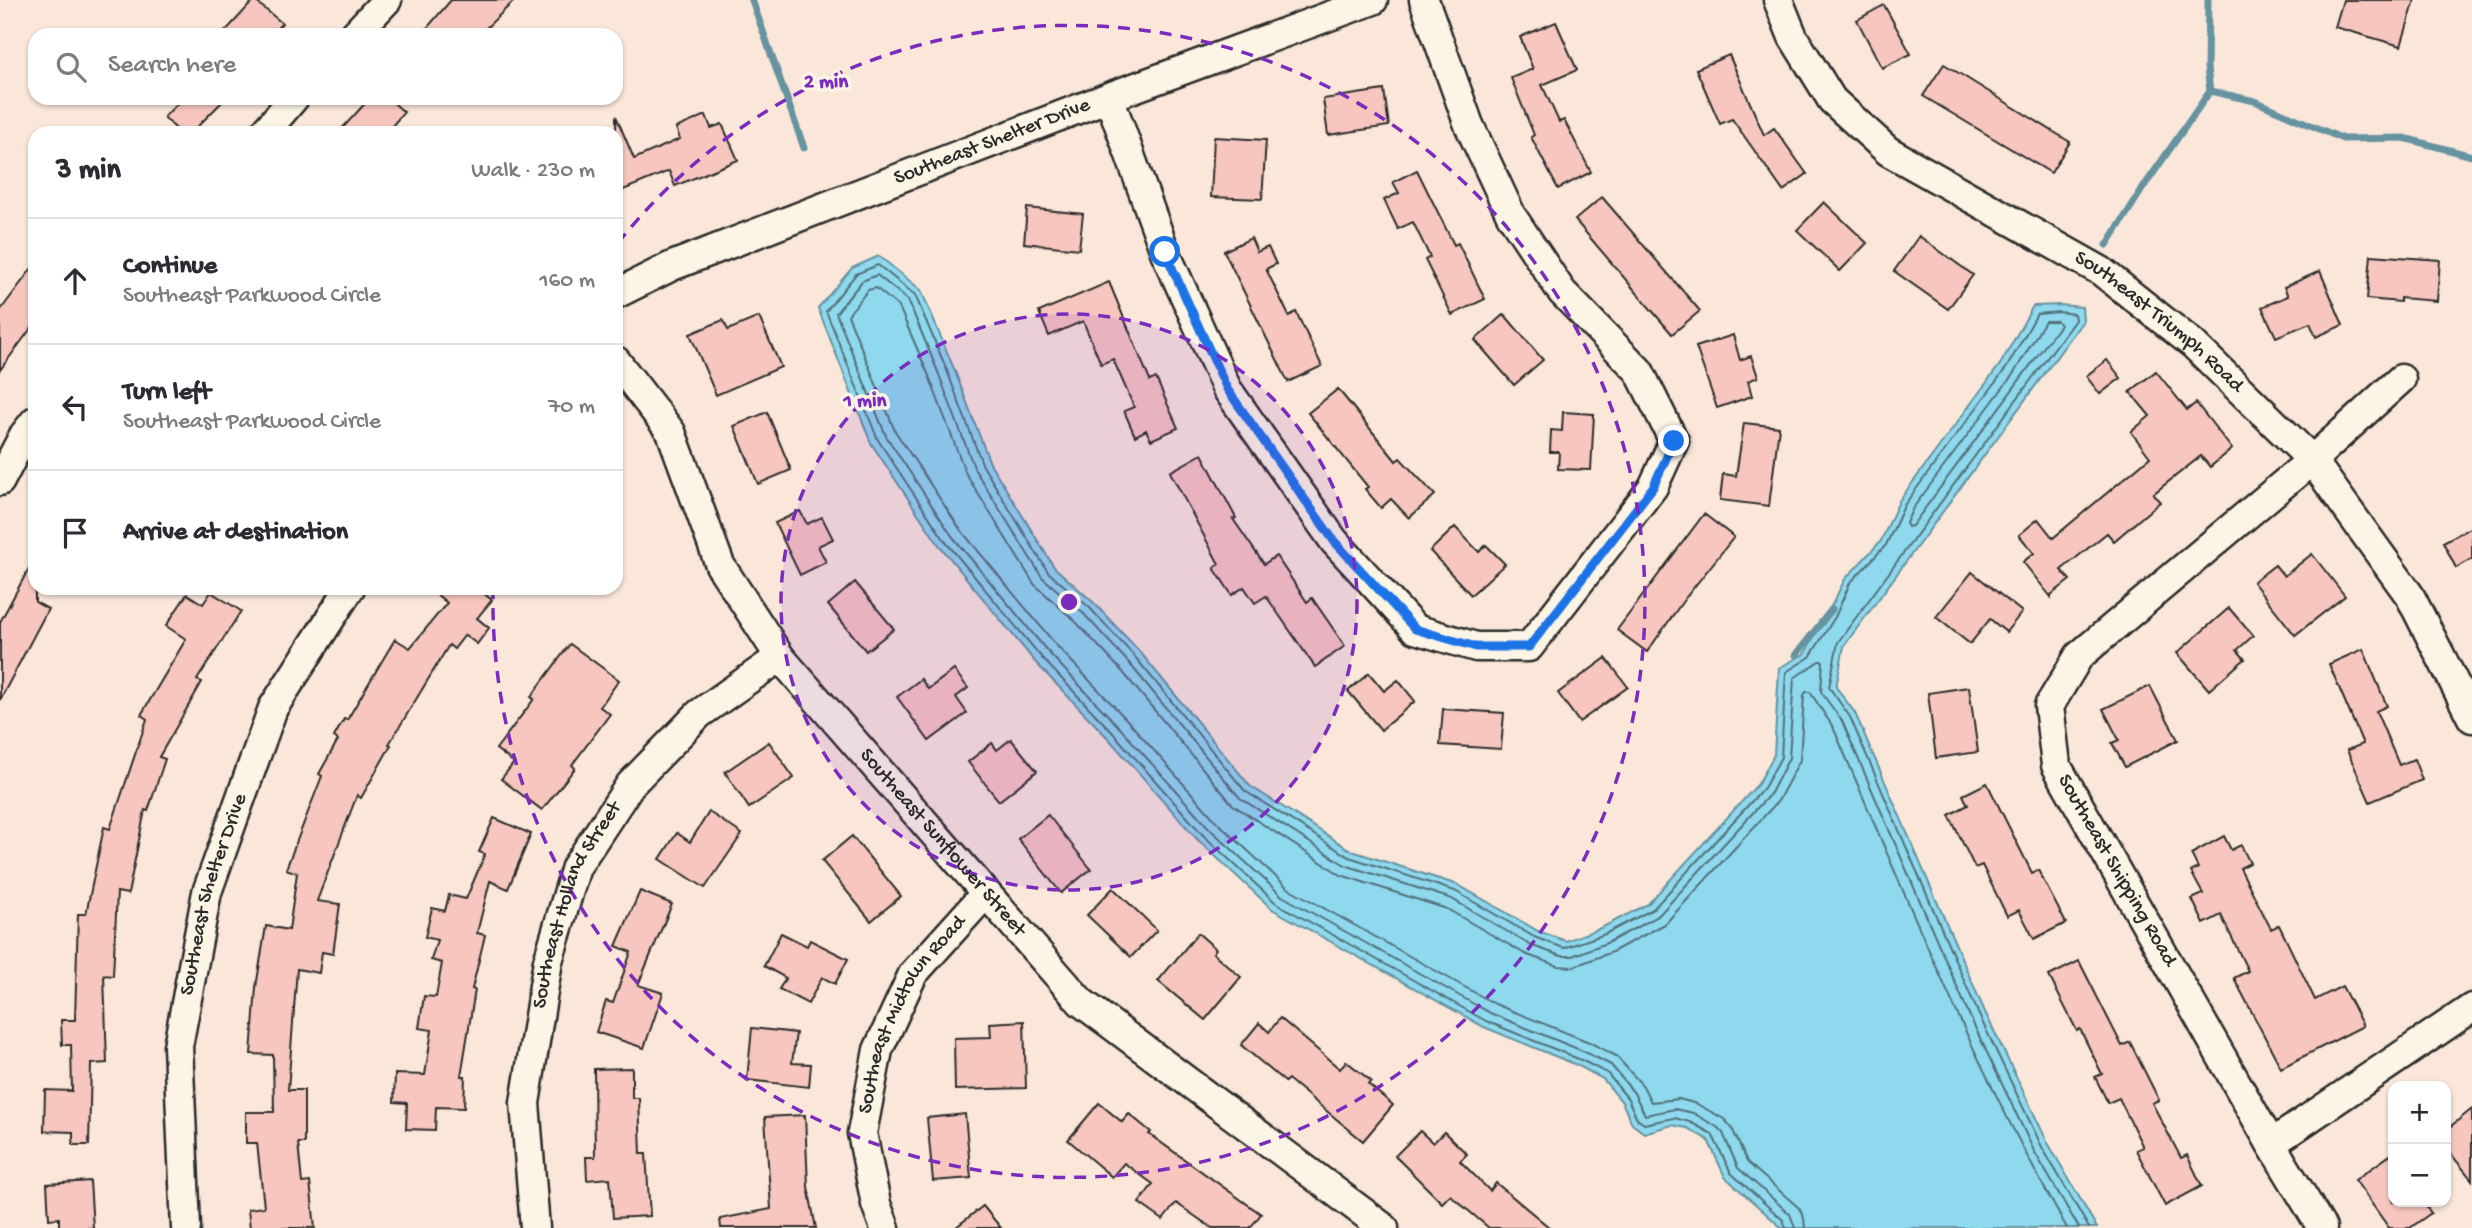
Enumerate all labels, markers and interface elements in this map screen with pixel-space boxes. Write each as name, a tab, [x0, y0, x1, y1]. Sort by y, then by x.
search box	[28, 28, 623, 105]
icon: search	[52, 48, 90, 86]
text: Search here	[108, 51, 236, 82]
text: 2 min	[804, 71, 849, 96]
street label: Southeast Shelter Drive	[891, 92, 1095, 191]
text: 3 min	[56, 154, 121, 189]
text: Walk · 230 m	[471, 158, 595, 185]
route start	[1149, 236, 1180, 267]
street label: Southeast Triumph Road	[2070, 246, 2250, 400]
text: Continue	[123, 252, 217, 283]
icon: ahead	[56, 262, 94, 300]
text: 160 m	[539, 268, 595, 295]
text: Southeast Parkwood Circle	[123, 283, 381, 310]
text: Turn left	[123, 378, 211, 409]
icon: left	[56, 388, 94, 426]
text: 1 min	[843, 390, 887, 415]
text: 70 m	[548, 394, 595, 421]
text: Southeast Parkwood Circle	[123, 409, 381, 436]
route end	[1658, 425, 1689, 456]
icon: arrive	[56, 514, 94, 552]
text: Arrive at destination	[123, 518, 348, 549]
centre of rings	[1057, 590, 1081, 614]
street label: Southeast Sunflower Street	[853, 744, 1032, 944]
street label: Southeast Shipping Road	[2051, 770, 2182, 973]
street label: Southeast Shelter Drive	[175, 789, 254, 998]
street label: Southeast Holland Street	[528, 795, 629, 1010]
street label: Southeast Midtown Road	[853, 909, 973, 1116]
map controls	[2388, 1081, 2451, 1207]
button: +	[2388, 1081, 2451, 1144]
button: −	[2388, 1144, 2451, 1207]

